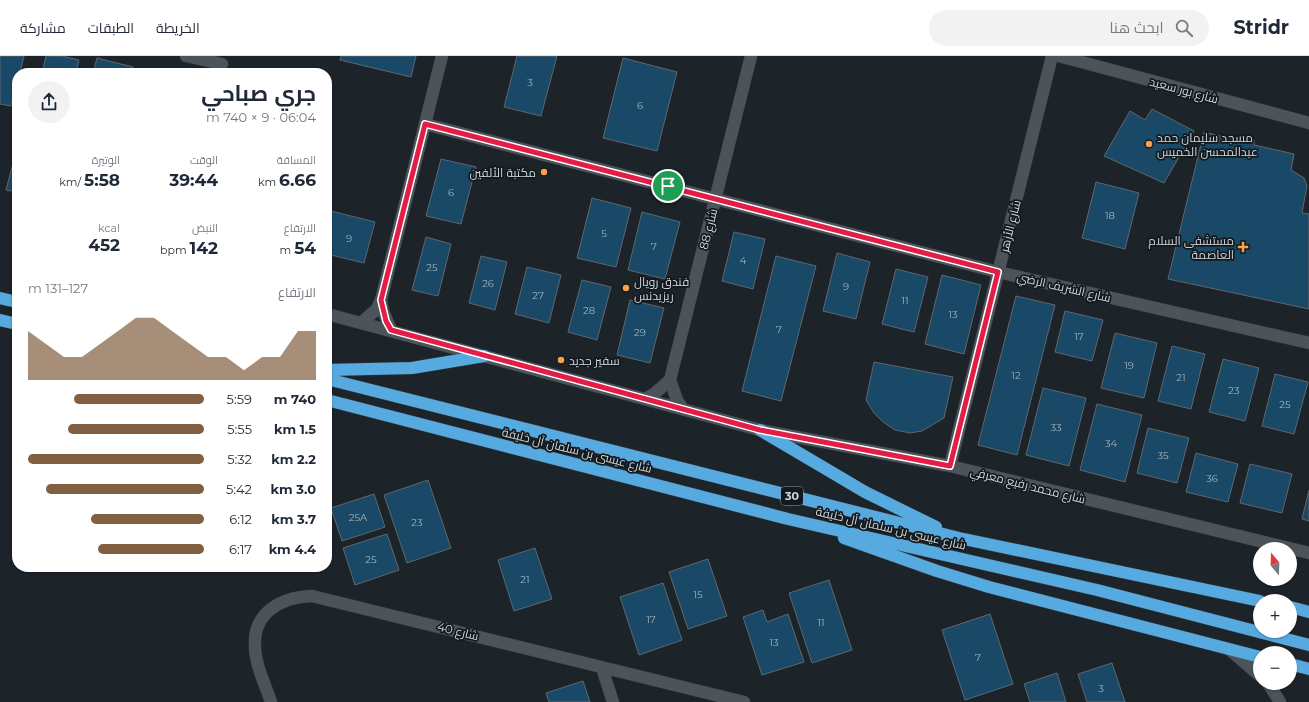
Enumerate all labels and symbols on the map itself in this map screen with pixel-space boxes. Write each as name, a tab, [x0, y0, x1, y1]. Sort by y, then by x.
street label: شارع بور سعيد	[1148, 74, 1220, 107]
house number: 3	[527, 76, 533, 89]
house number: 6	[637, 99, 643, 112]
place label: مسجد سليمان حمد عبدالمحسن الخميس	[1157, 130, 1258, 159]
marker: مسجد سليمان حمد عبدالمحسن الخميس	[1144, 139, 1154, 149]
place label: مكتبة الألفين	[469, 165, 536, 180]
marker: مكتبة الألفين	[539, 167, 549, 177]
pin	[651, 169, 685, 203]
house number: 6	[448, 186, 454, 199]
street label: شارع الأزهر	[996, 198, 1025, 255]
street label: شارع 88	[696, 207, 721, 251]
house number: 18	[1105, 209, 1115, 222]
house number: 5	[601, 227, 607, 240]
house number: 9	[346, 232, 352, 245]
place label: مستشفى السلام العاصمة	[1148, 233, 1234, 262]
house number: 7	[651, 240, 657, 253]
marker: مستشفى السلام العاصمة	[1237, 241, 1249, 253]
house number: 4	[740, 254, 747, 267]
house number: 25	[426, 261, 438, 274]
street label: شارع الشريف الرضي	[1015, 269, 1112, 308]
place label: فندق رويال ريزيدنس	[634, 274, 689, 303]
house number: 26	[482, 277, 494, 290]
house number: 9	[843, 280, 849, 293]
marker: فندق رويال ريزيدنس	[621, 283, 631, 293]
house number: 27	[532, 289, 544, 302]
house number: 11	[901, 294, 909, 307]
house number: 28	[583, 304, 595, 317]
house number: 13	[948, 308, 958, 321]
house number: 7	[776, 323, 782, 336]
house number: 29	[634, 326, 646, 339]
house number: 17	[1074, 330, 1084, 343]
place label: سفير جديد	[569, 353, 620, 368]
marker: سفير جديد	[556, 355, 566, 365]
house number: 19	[1124, 359, 1134, 372]
house number: 12	[1011, 369, 1021, 382]
house number: 21	[1176, 371, 1186, 384]
house number: 23	[1228, 384, 1240, 397]
house number: 25	[1279, 398, 1291, 411]
house number: 33	[1050, 421, 1062, 434]
street label: شارع عيسى بن سلمان آل خليفة	[500, 424, 654, 477]
house number: 34	[1105, 437, 1118, 450]
house number: 35	[1157, 449, 1169, 462]
street label: شارع محمد رفيع معرفي	[968, 463, 1087, 509]
house number: 36	[1206, 472, 1218, 485]
road number: 30	[781, 487, 803, 505]
street label: شارع عيسى بن سلمان آل خليفة	[814, 503, 968, 554]
house number: 25A	[349, 511, 368, 524]
house number: 23	[411, 516, 423, 529]
north arrow	[1253, 542, 1297, 586]
house number: 25	[365, 553, 377, 566]
house number: 21	[520, 573, 530, 586]
house number: 15	[693, 588, 703, 601]
house number: 17	[646, 613, 656, 626]
house number: 11	[817, 616, 825, 629]
street label: شارع 40	[435, 619, 480, 644]
house number: 13	[769, 636, 779, 649]
house number: 7	[975, 651, 981, 664]
house number: 3	[1098, 682, 1104, 695]

